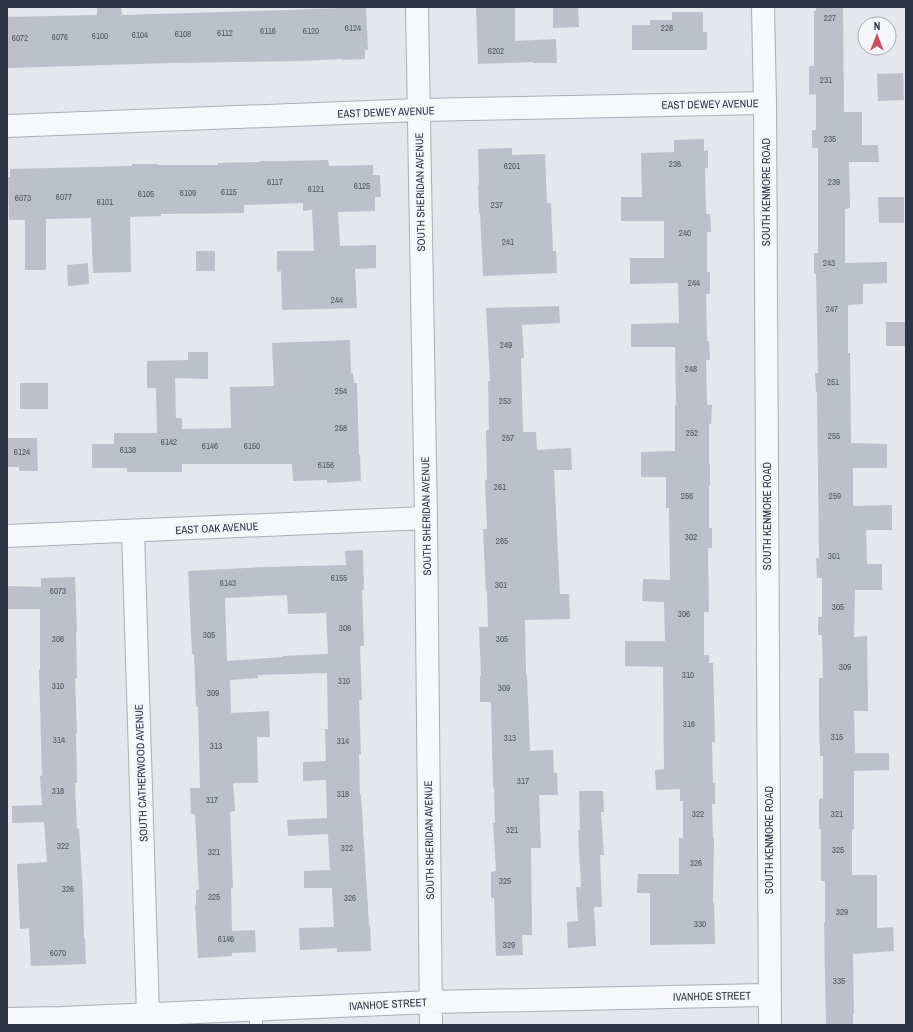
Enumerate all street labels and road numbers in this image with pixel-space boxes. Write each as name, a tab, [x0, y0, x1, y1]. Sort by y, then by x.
street label: EAST DEWEY AVENUE	[661, 96, 759, 112]
street label: EAST DEWEY AVENUE	[337, 103, 435, 121]
street label: SOUTH SHERIDAN AVENUE	[412, 132, 428, 252]
street label: SOUTH KENMORE ROAD	[759, 138, 773, 246]
street label: SOUTH SHERIDAN AVENUE	[418, 456, 434, 576]
street label: SOUTH KENMORE ROAD	[760, 462, 774, 570]
street label: EAST OAK AVENUE	[175, 519, 259, 537]
street label: SOUTH CATHERWOOD AVENUE	[132, 704, 150, 842]
street label: SOUTH SHERIDAN AVENUE	[421, 780, 437, 900]
street label: SOUTH KENMORE ROAD	[762, 786, 776, 894]
street label: IVANHOE STREET	[673, 988, 752, 1004]
street label: IVANHOE STREET	[349, 995, 428, 1013]

